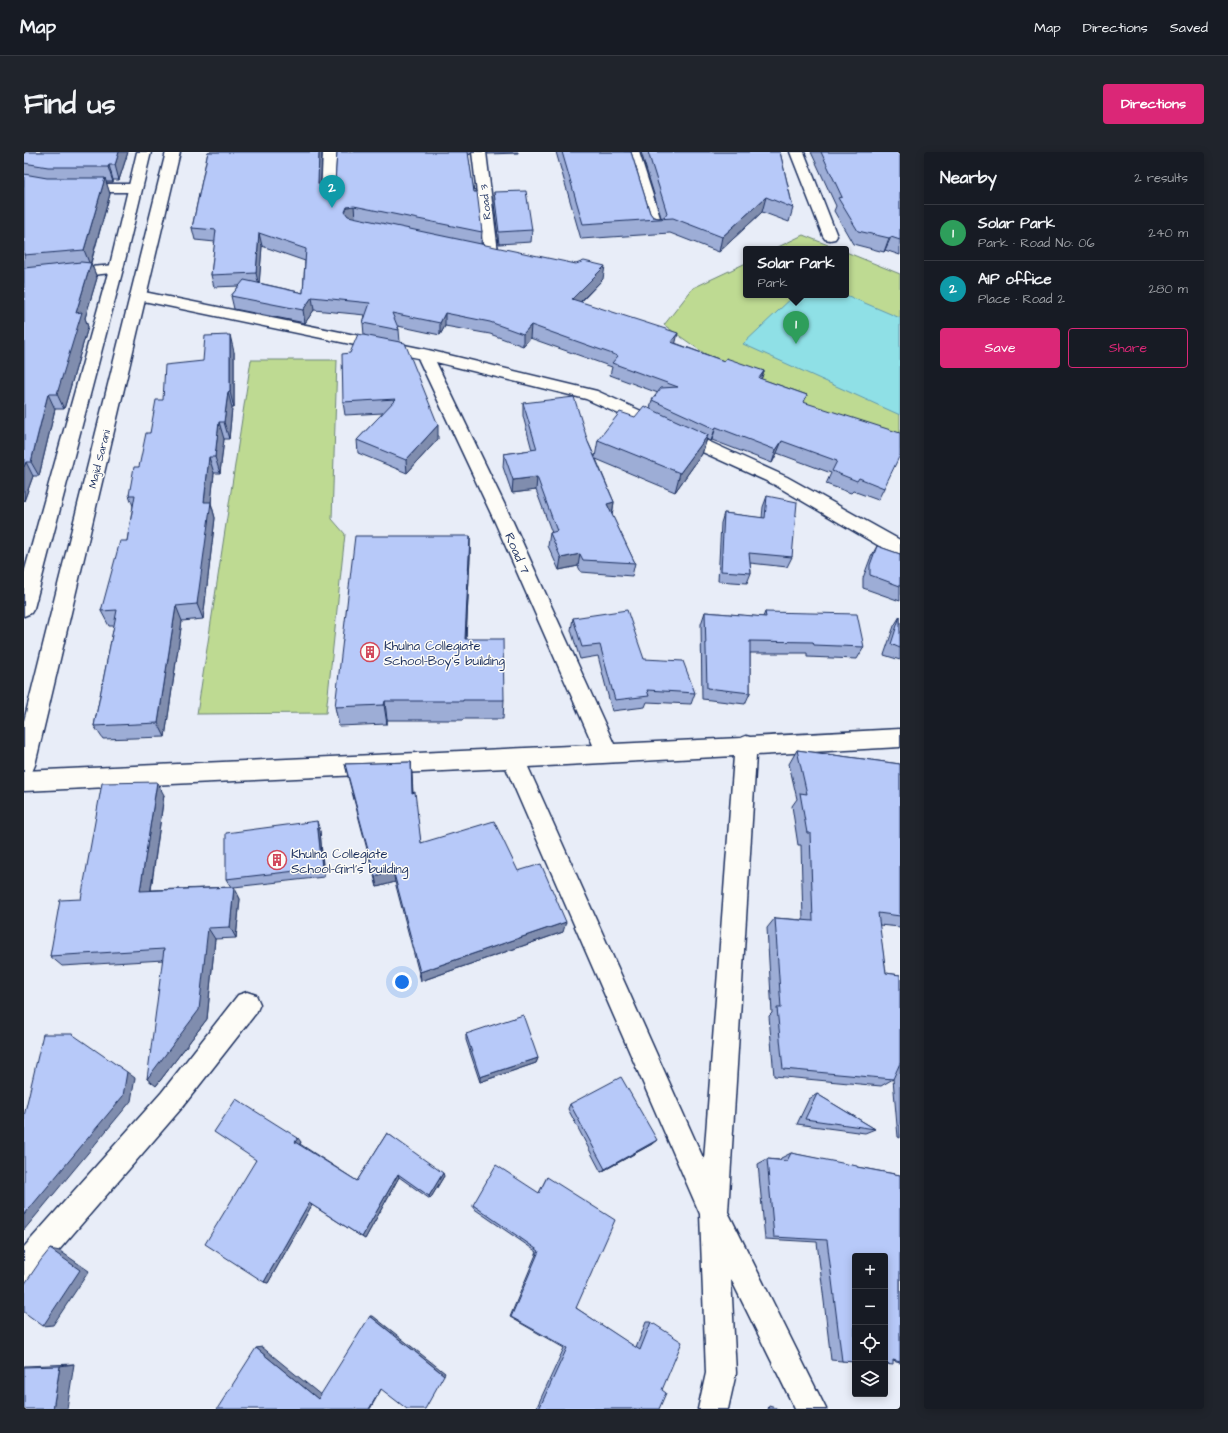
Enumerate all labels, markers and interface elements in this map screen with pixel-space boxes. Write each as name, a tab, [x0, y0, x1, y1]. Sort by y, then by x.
text: Map	[20, 14, 56, 41]
text: Map	[1034, 18, 1061, 38]
text: Directions	[1083, 18, 1148, 38]
text: Saved	[1170, 18, 1208, 38]
button: Directions	[1103, 84, 1204, 124]
text: Find us	[24, 85, 115, 124]
text: Nearby	[940, 166, 997, 190]
text: 2 results	[1134, 169, 1188, 187]
pin: 2	[319, 175, 345, 208]
street label: Road 3	[476, 183, 495, 220]
text: Solar Park	[978, 213, 1055, 234]
text: 1	[952, 224, 954, 242]
text: 240 m	[1148, 224, 1188, 242]
text: Park · Road No: 06	[978, 234, 1095, 252]
popup	[743, 246, 849, 298]
text: Solar Park	[757, 253, 835, 274]
text: AIP office	[978, 269, 1052, 290]
text: Park	[757, 274, 788, 292]
text: 2	[949, 280, 957, 298]
text: 280 m	[1149, 280, 1188, 298]
text: Place · Road 2	[978, 290, 1065, 308]
pin: 1	[783, 311, 809, 344]
button: Save	[940, 328, 1060, 368]
button: Share	[1068, 328, 1188, 368]
street label: Majid Sarani	[85, 428, 114, 490]
street label: Road 7	[500, 530, 534, 577]
place label: Khulna Collegiate School-Boy's building	[384, 637, 505, 671]
building icon: Khulna Collegiate School-Boy's building	[359, 641, 381, 663]
place label: Khulna Collegiate School-Girl's building	[291, 845, 409, 879]
building icon: Khulna Collegiate School-Girl's building	[266, 849, 288, 871]
your location	[392, 972, 412, 992]
map controls	[852, 1253, 888, 1397]
button: +	[852, 1253, 888, 1289]
button: −	[852, 1289, 888, 1325]
button: locate	[852, 1325, 888, 1361]
button: layers	[852, 1361, 888, 1397]

